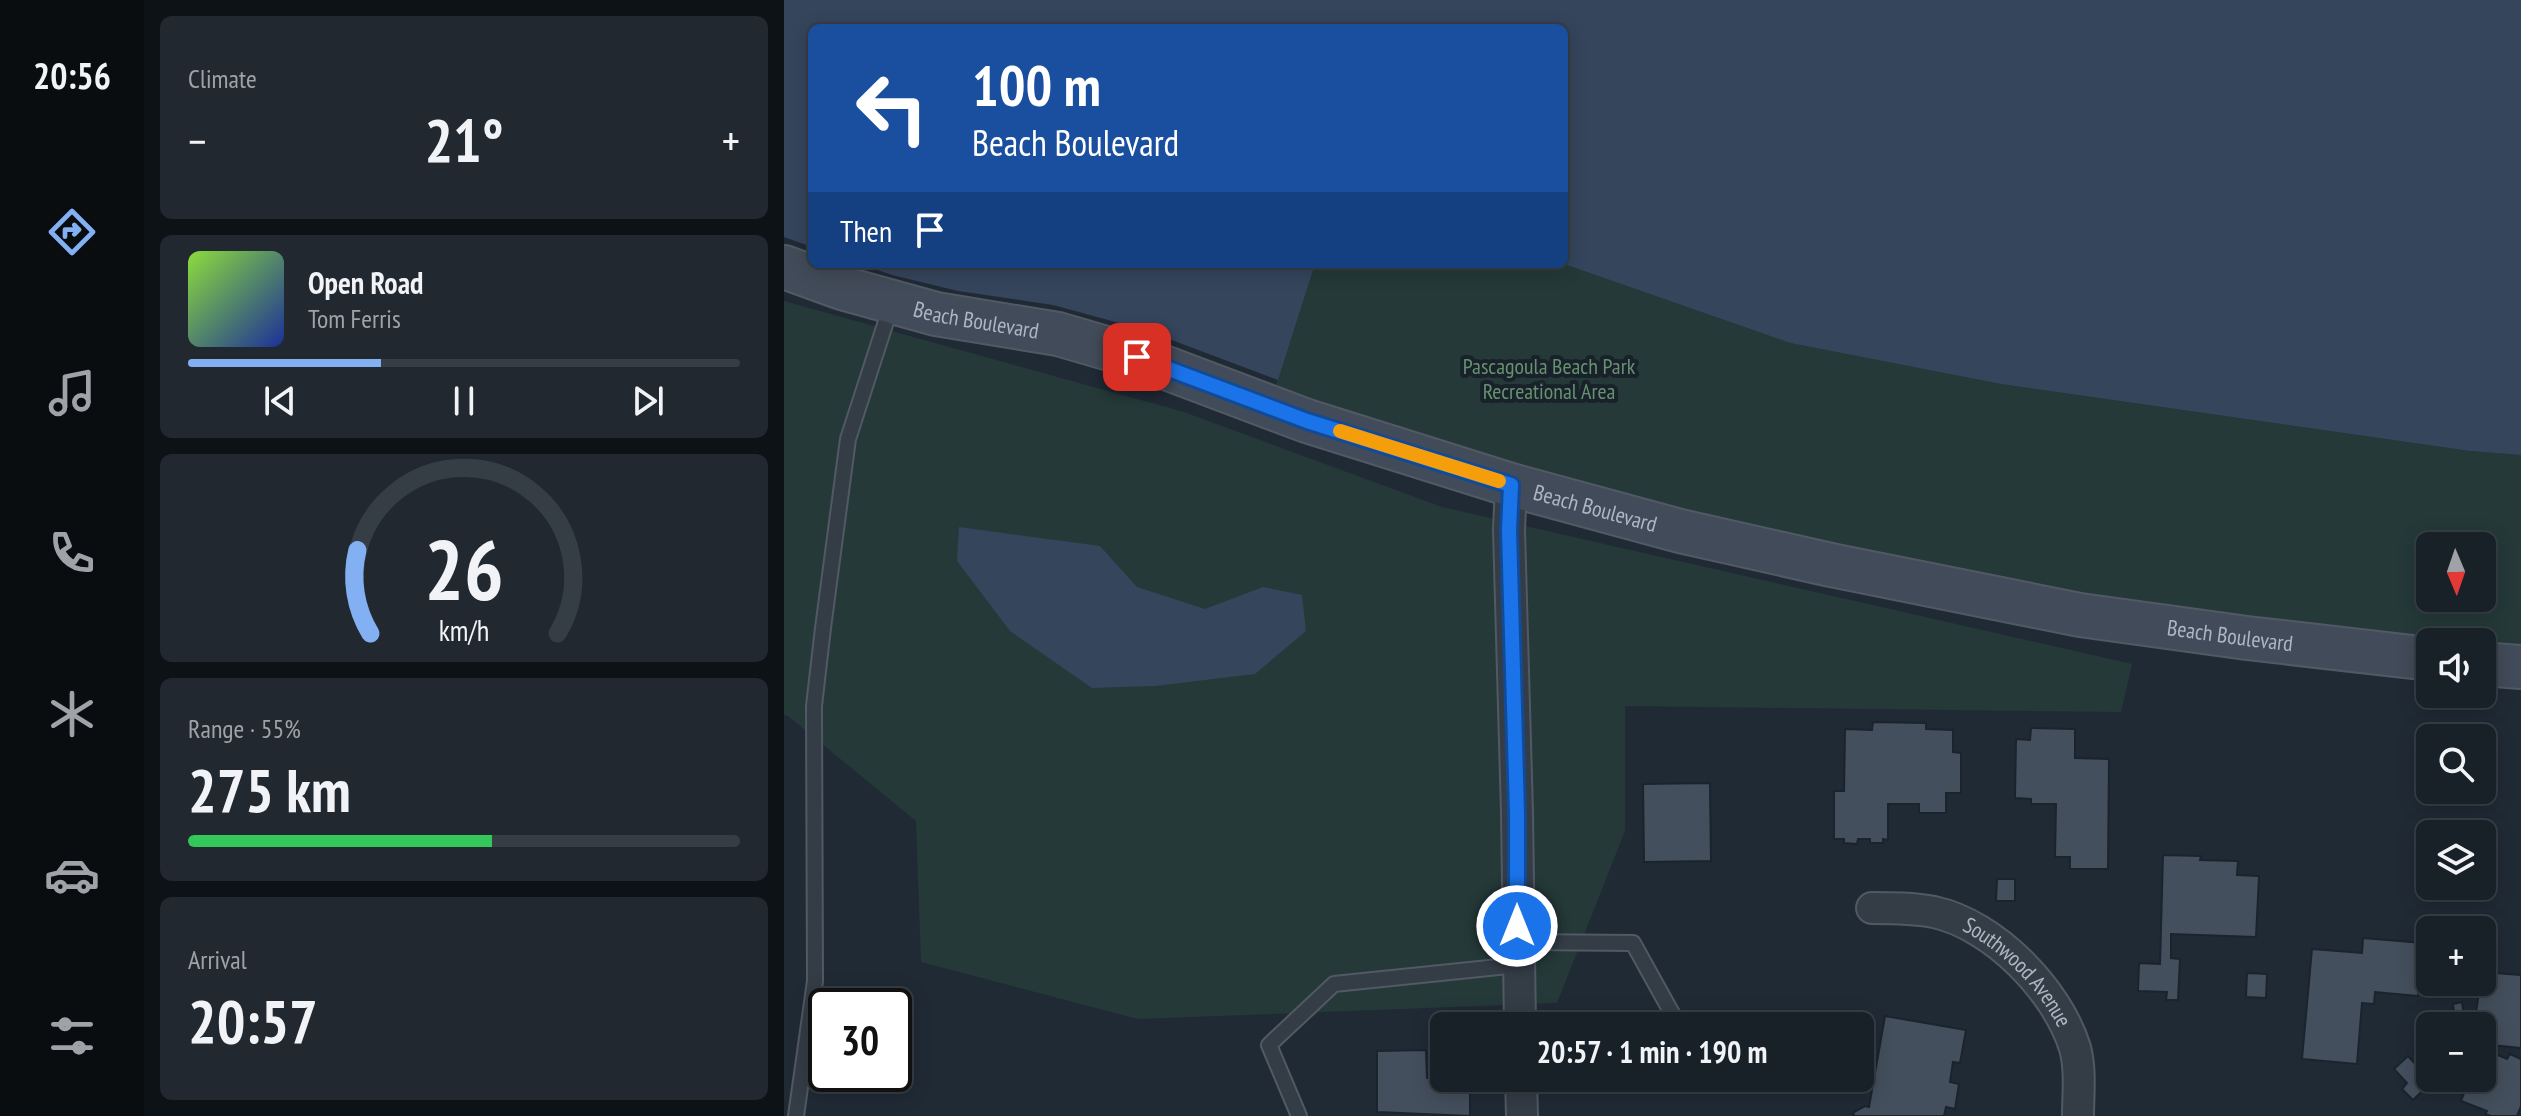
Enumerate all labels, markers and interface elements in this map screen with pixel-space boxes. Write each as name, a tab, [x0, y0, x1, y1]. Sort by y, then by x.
text: 100 m	[972, 49, 1101, 121]
text: 20:56	[33, 52, 111, 99]
icon: left	[840, 56, 944, 160]
text: Climate	[188, 62, 257, 95]
text: 21°	[424, 101, 504, 179]
text: −	[188, 112, 206, 169]
text: +	[722, 112, 740, 169]
text: Beach Boulevard	[972, 119, 1179, 166]
icon: directions	[44, 204, 100, 260]
icon: arrive	[908, 208, 952, 252]
text: Then	[840, 211, 892, 250]
text: Open Road	[308, 263, 423, 302]
street label: Beach Boulevard	[911, 294, 1041, 345]
text: Tom Ferris	[308, 302, 401, 335]
pin	[1103, 323, 1171, 391]
icon: arrive	[1115, 335, 1159, 379]
park label: Pascagoula Beach Park Recreational Area	[1463, 352, 1636, 405]
icon: music	[44, 365, 100, 421]
icon: previous	[258, 379, 302, 423]
icon: pause	[442, 379, 486, 423]
icon: next	[626, 379, 670, 423]
street label: Beach Boulevard	[1531, 478, 1660, 538]
text: 26	[424, 515, 504, 623]
icon: phone	[44, 525, 100, 581]
north arrow	[2416, 532, 2496, 612]
map controls	[2416, 532, 2496, 1092]
text: km/h	[439, 612, 489, 649]
street label: Beach Boulevard	[2165, 613, 2295, 657]
button: sound	[2416, 628, 2496, 708]
icon: climate	[44, 686, 100, 742]
text: Range · 55%	[188, 712, 301, 745]
button: search	[2416, 724, 2496, 804]
text: 275 km	[188, 751, 351, 829]
button: layers	[2416, 820, 2496, 900]
icon: car	[44, 847, 100, 903]
position arrow	[1475, 884, 1559, 968]
street label: Southwood Avenue	[1959, 911, 2078, 1031]
button: +	[2416, 916, 2496, 996]
text: Arrival	[188, 943, 247, 976]
text: 20:57	[188, 982, 318, 1060]
speed limit sign: 30	[808, 988, 912, 1092]
icon: filters	[44, 1008, 100, 1064]
button: −	[2416, 1012, 2496, 1092]
text: 20:57 · 1 min · 190 m	[1537, 1032, 1767, 1071]

